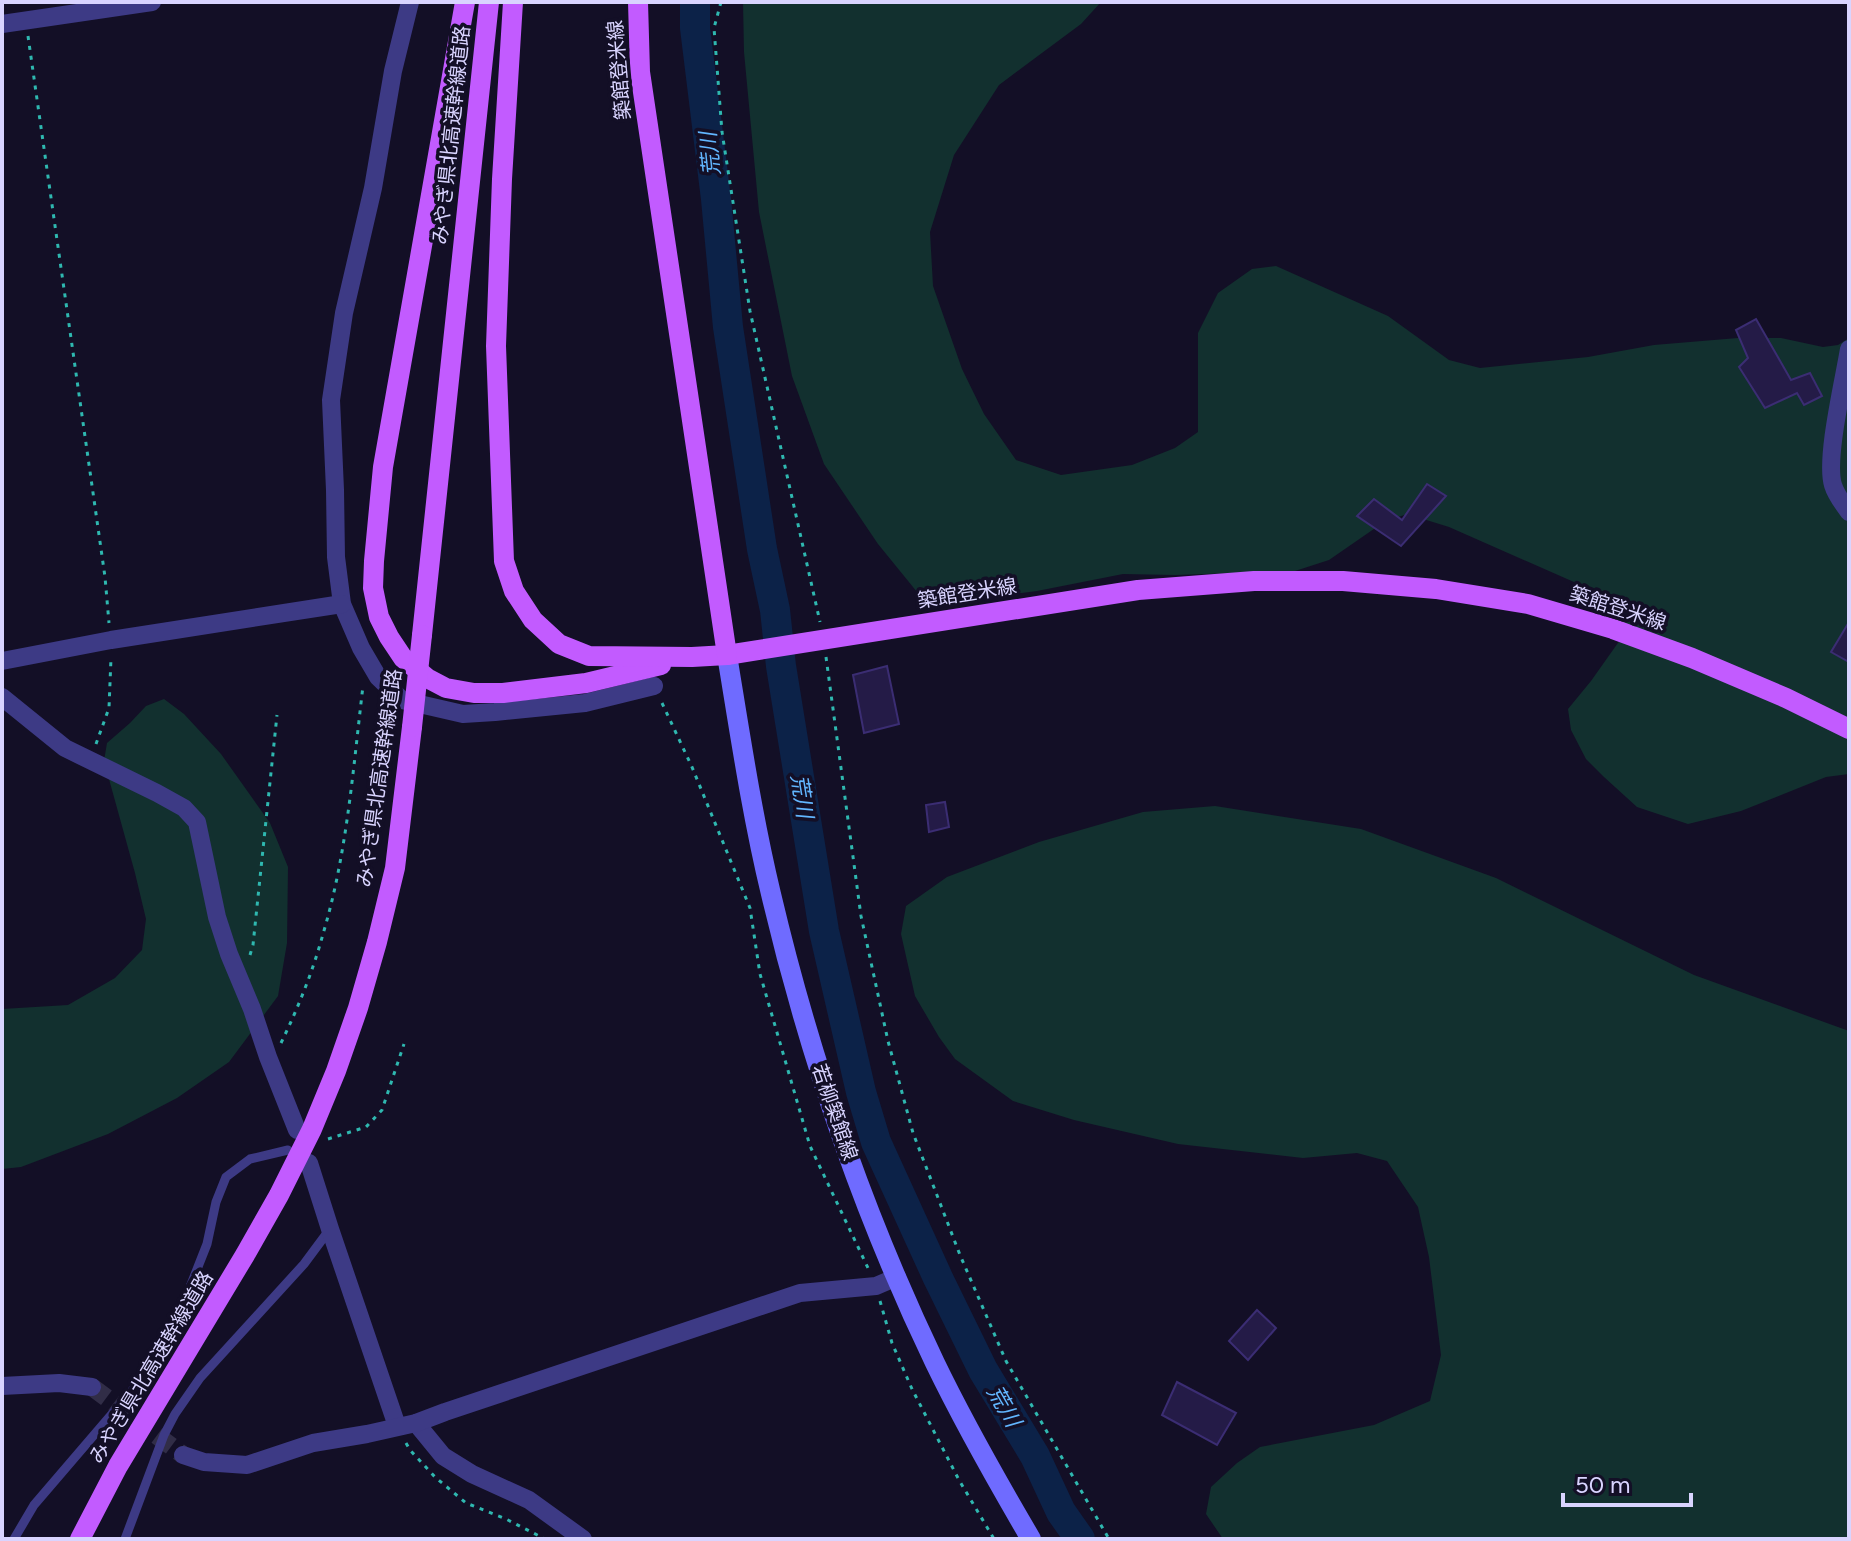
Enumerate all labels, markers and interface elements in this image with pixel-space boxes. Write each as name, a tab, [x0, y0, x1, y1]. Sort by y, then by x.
street label: 築館登米線	[603, 19, 635, 121]
street label: みやぎ県北高速幹線道路	[428, 24, 474, 246]
water label: 荒川	[694, 129, 726, 177]
street label: 築館登米線	[916, 573, 1018, 613]
street label: 築館登米線	[1567, 581, 1669, 635]
street label: みやぎ県北高速幹線道路	[352, 667, 406, 889]
water label: 荒川	[785, 772, 819, 822]
street label: 若柳築館線	[807, 1061, 863, 1163]
street label: みやぎ県北高速幹線道路	[84, 1267, 218, 1467]
water label: 荒川	[981, 1380, 1028, 1434]
scale bar	[1563, 1457, 1691, 1507]
text: 50 m	[1575, 1470, 1631, 1499]

